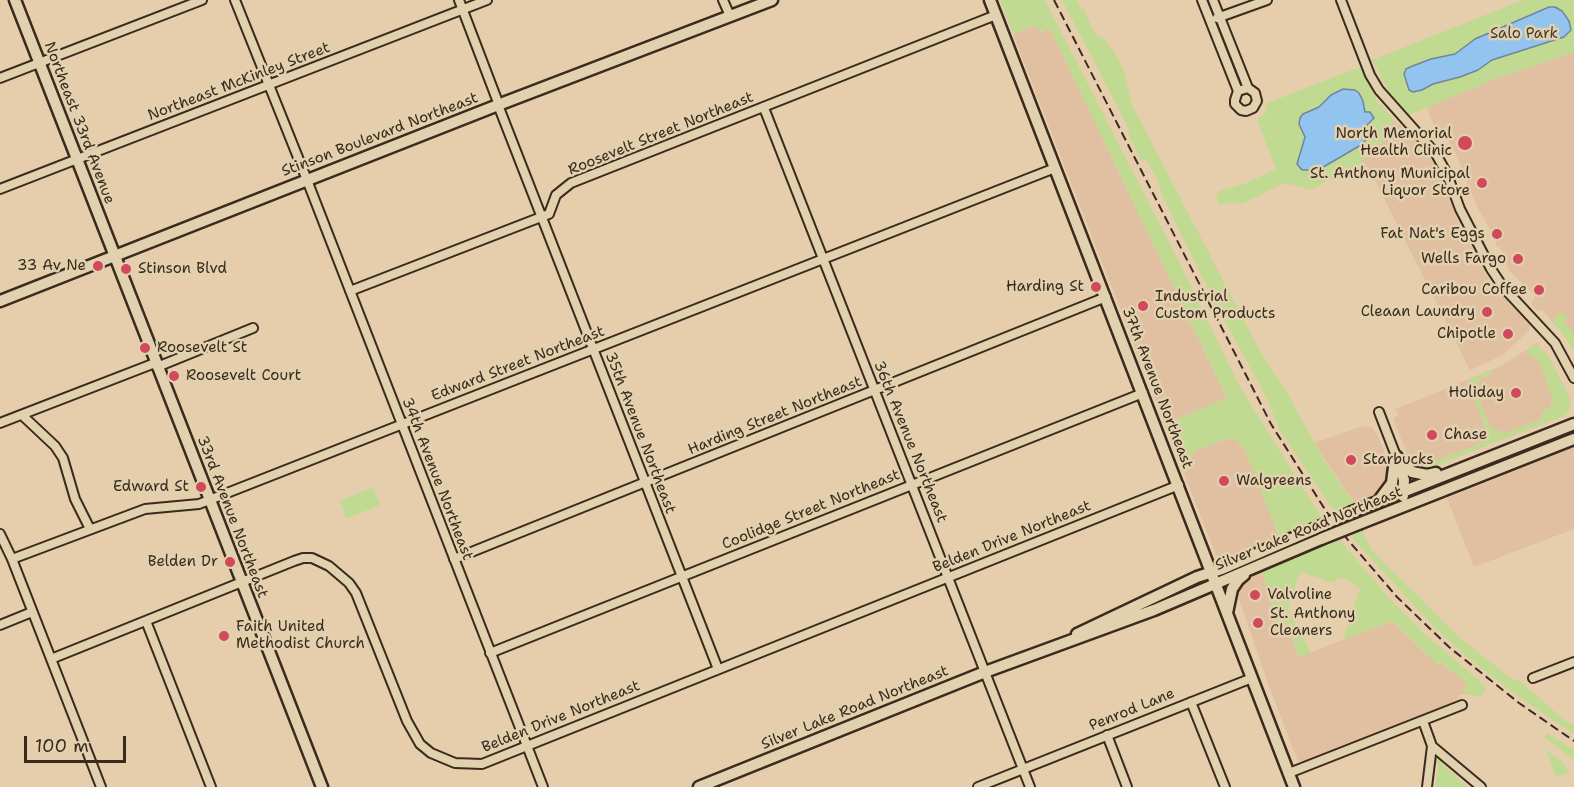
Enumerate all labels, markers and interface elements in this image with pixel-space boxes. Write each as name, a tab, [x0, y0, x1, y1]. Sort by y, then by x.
park label: Salo Park	[1490, 25, 1558, 43]
street label: Northeast 33rd Avenue	[40, 39, 118, 207]
street label: Northeast McKinley Street	[145, 39, 333, 125]
street label: Roosevelt Street Northeast	[566, 88, 756, 180]
street label: Stinson Boulevard Northeast	[279, 89, 481, 181]
place label: North Memorial Health Clinic	[1336, 125, 1452, 160]
marker: North Memorial Health Clinic	[1456, 134, 1474, 152]
place label: St. Anthony Municipal Liquor Store	[1310, 165, 1470, 200]
marker: St. Anthony Municipal Liquor Store	[1475, 176, 1489, 190]
place label: Fat Nat's Eggs	[1380, 225, 1485, 243]
marker: Fat Nat's Eggs	[1490, 227, 1504, 241]
place label: Wells Fargo	[1421, 250, 1506, 268]
marker: Wells Fargo	[1511, 252, 1525, 266]
place label: 33 Av Ne	[17, 257, 86, 275]
marker: 33 Av Ne	[91, 259, 105, 273]
place label: Stinson Blvd	[138, 260, 227, 278]
marker: Stinson Blvd	[119, 262, 133, 276]
place label: Harding St	[1006, 278, 1084, 296]
marker: Harding St	[1089, 280, 1103, 294]
place label: Caribou Coffee	[1421, 281, 1527, 299]
marker: Caribou Coffee	[1532, 283, 1546, 297]
place label: Industrial Custom Products	[1155, 288, 1275, 323]
marker: Industrial Custom Products	[1136, 299, 1150, 313]
place label: Cleaan Laundry	[1361, 303, 1475, 321]
street label: 37th Avenue Northeast	[1118, 305, 1196, 471]
marker: Cleaan Laundry	[1480, 305, 1494, 319]
street label: Edward Street Northeast	[429, 323, 607, 405]
place label: Chipotle	[1437, 325, 1496, 343]
marker: Chipotle	[1501, 327, 1515, 341]
place label: Roosevelt St	[157, 339, 247, 357]
marker: Roosevelt St	[138, 341, 152, 355]
street label: 35th Avenue Northeast	[601, 350, 679, 516]
street label: 36th Avenue Northeast	[869, 359, 951, 525]
place label: Roosevelt Court	[186, 367, 301, 385]
marker: Roosevelt Court	[167, 369, 181, 383]
street label: Harding Street Northeast	[685, 373, 865, 459]
place label: Holiday	[1448, 384, 1504, 402]
marker: Holiday	[1509, 386, 1523, 400]
street label: 34th Avenue Northeast	[398, 395, 476, 563]
place label: Chase	[1444, 426, 1487, 444]
marker: Chase	[1425, 428, 1439, 442]
street label: 33rd Avenue Northeast	[193, 433, 271, 601]
place label: Starbucks	[1363, 451, 1434, 469]
marker: Starbucks	[1344, 453, 1358, 467]
street label: Coolidge Street Northeast	[719, 466, 903, 554]
place label: Walgreens	[1236, 472, 1312, 490]
marker: Walgreens	[1217, 474, 1231, 488]
place label: Edward St	[113, 478, 189, 496]
marker: Edward St	[194, 480, 208, 494]
street label: Silver Lake Road Northeast	[1213, 483, 1405, 575]
street label: Belden Drive Northeast	[930, 497, 1094, 577]
place label: Belden Dr	[148, 553, 218, 571]
marker: Belden Dr	[223, 555, 237, 569]
place label: Valvoline	[1267, 586, 1332, 604]
marker: Valvoline	[1248, 588, 1262, 602]
place label: St. Anthony Cleaners	[1270, 605, 1355, 640]
marker: St. Anthony Cleaners	[1251, 616, 1265, 630]
place label: Faith United Methodist Church	[236, 618, 365, 653]
marker: Faith United Methodist Church	[217, 629, 231, 643]
street label: Silver Lake Road Northeast	[759, 662, 951, 754]
street label: Belden Drive Northeast	[479, 677, 643, 757]
street label: Penrod Lane	[1087, 685, 1177, 735]
scale bar	[27, 724, 129, 762]
text: 100 m	[35, 734, 89, 758]

